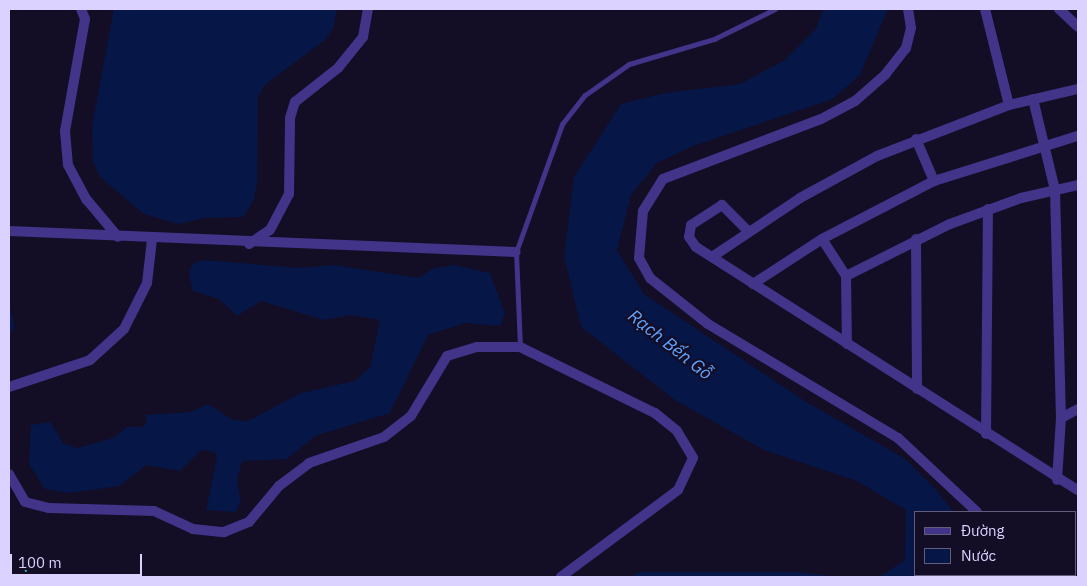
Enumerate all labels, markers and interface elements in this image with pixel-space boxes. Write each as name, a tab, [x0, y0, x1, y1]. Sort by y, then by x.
water label: Rạch Bến Gỗ	[624, 305, 716, 385]
legend	[914, 511, 1077, 576]
text: Đường	[961, 521, 1004, 540]
scale bar	[12, 544, 145, 576]
text: Nước	[961, 546, 996, 565]
text: 100 m	[18, 553, 62, 572]

